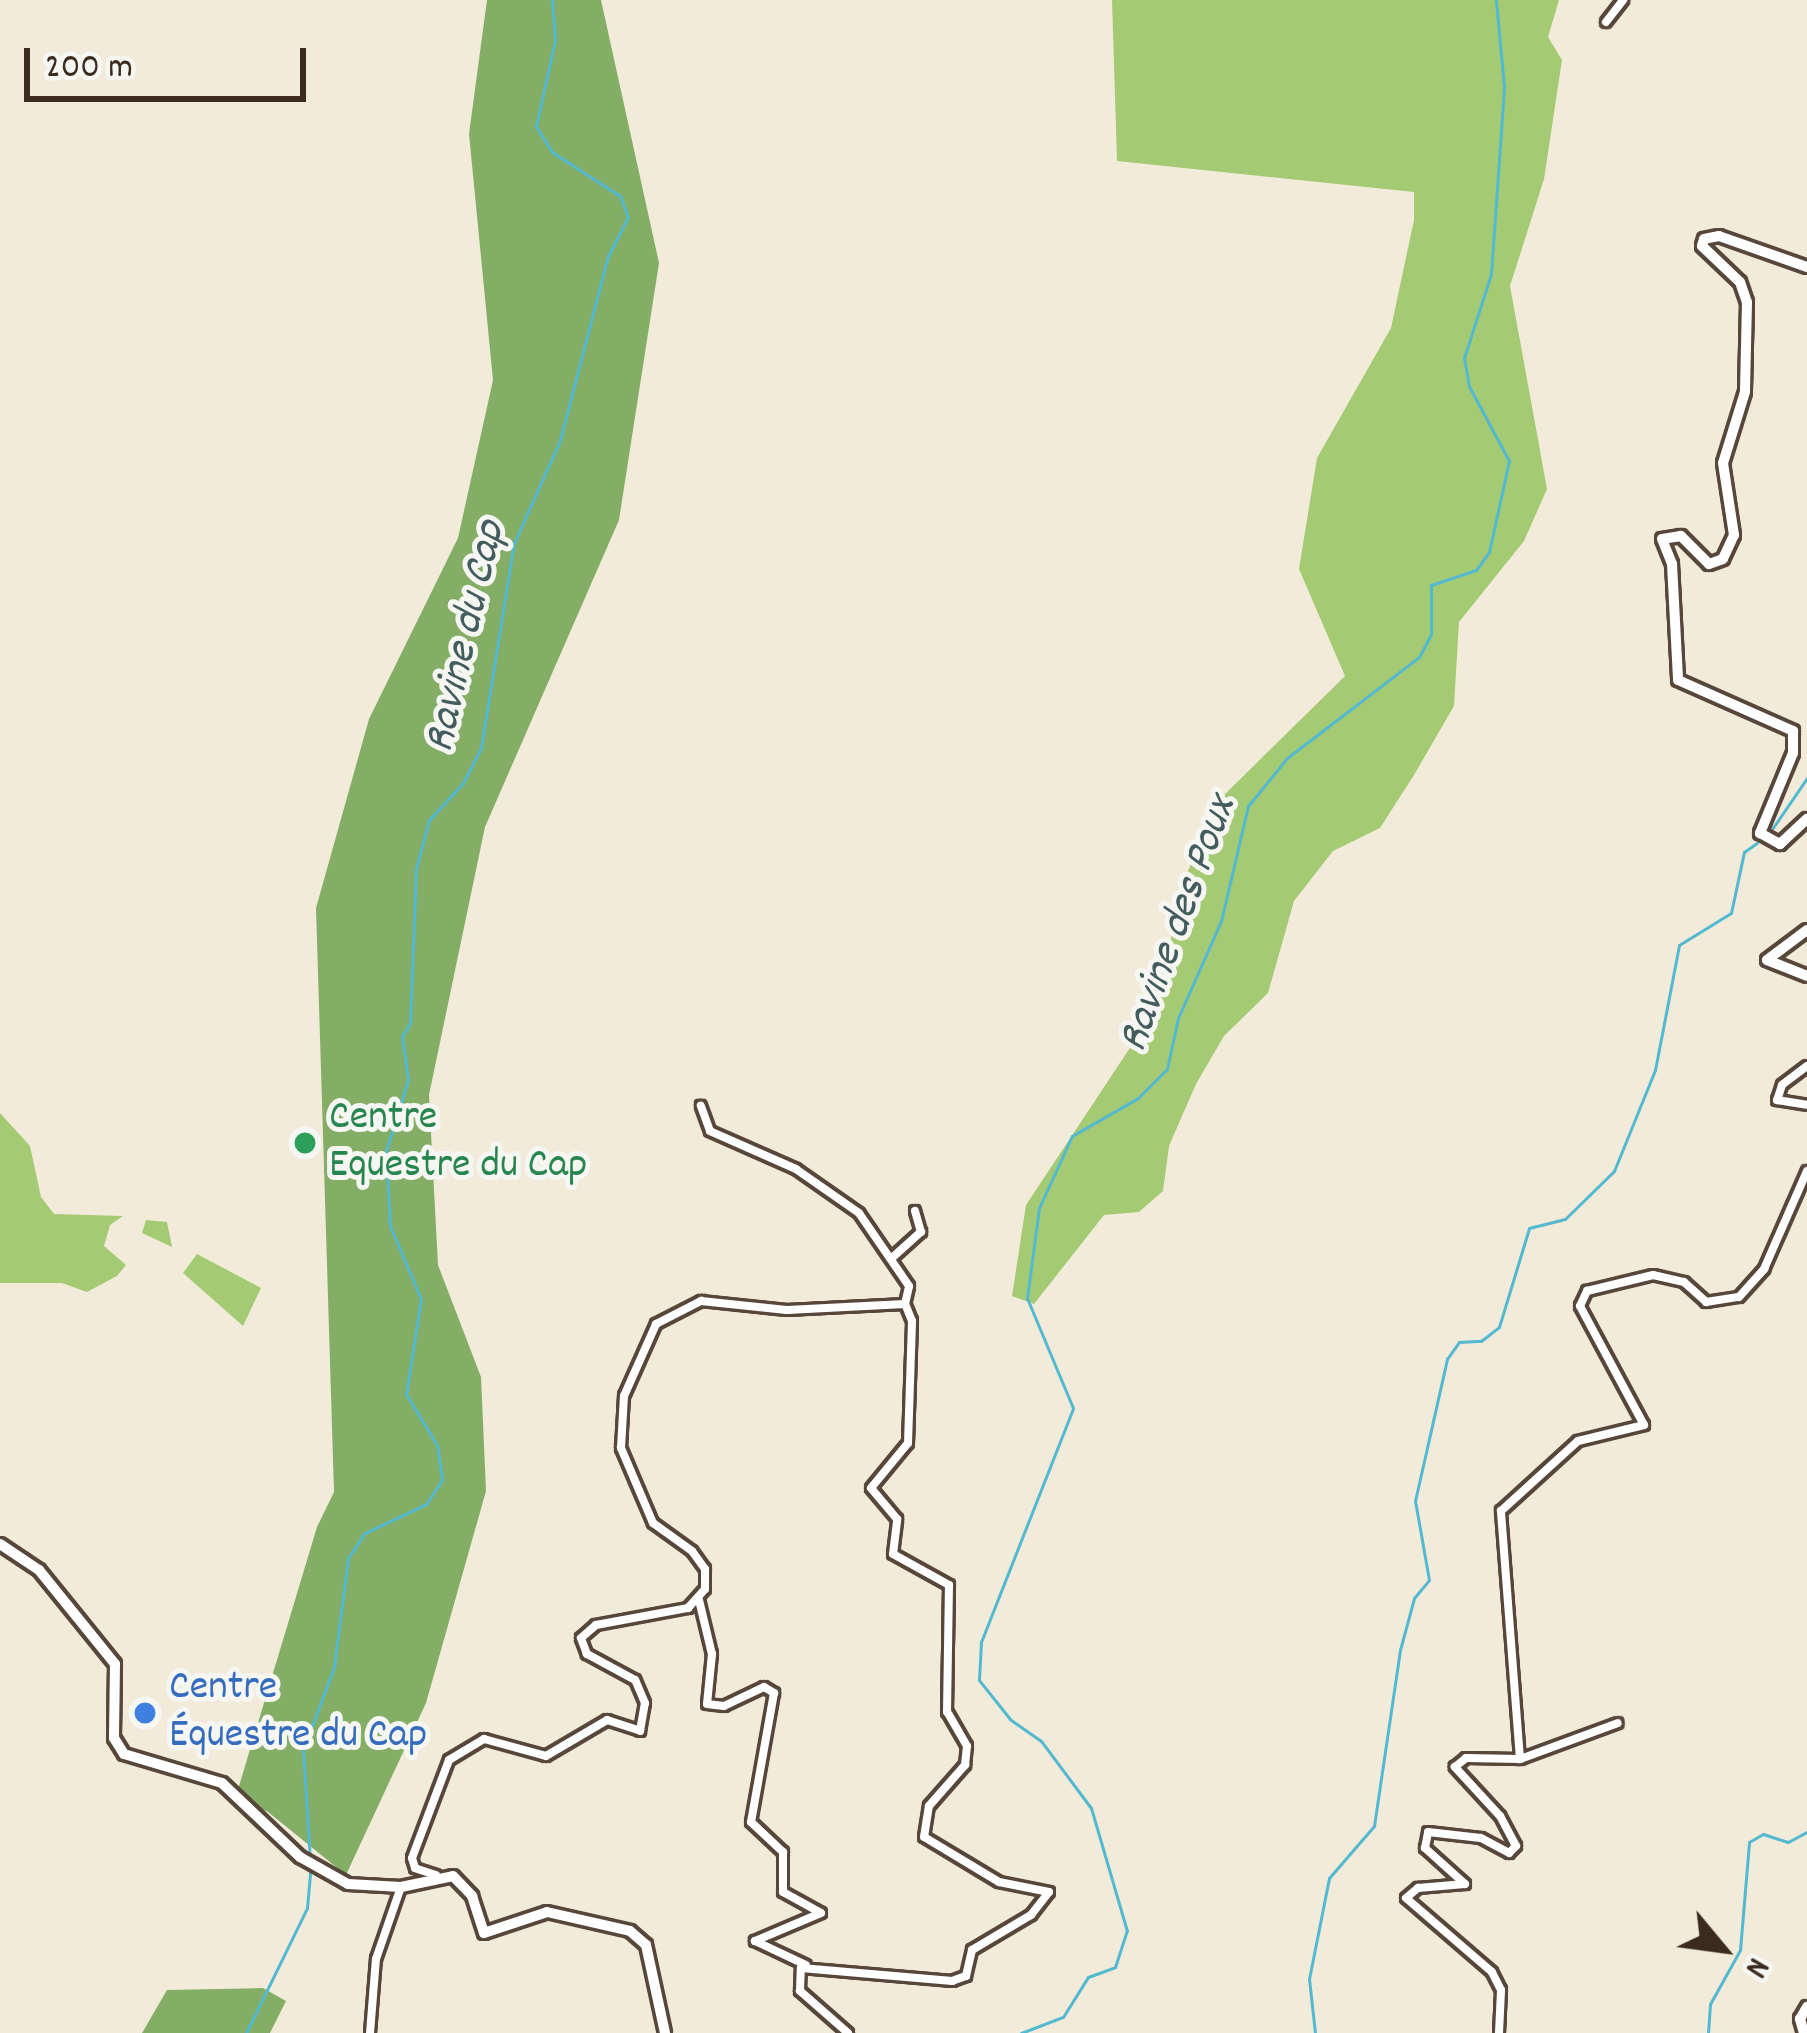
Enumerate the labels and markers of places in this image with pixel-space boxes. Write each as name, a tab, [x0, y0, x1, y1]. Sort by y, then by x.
place label: Centre Equestre du Cap	[329, 1094, 587, 1192]
marker: Centre Equestre du Cap	[292, 1130, 318, 1156]
place label: Centre Équestre du Cap	[169, 1664, 427, 1762]
marker: Centre Équestre du Cap	[132, 1700, 158, 1726]

